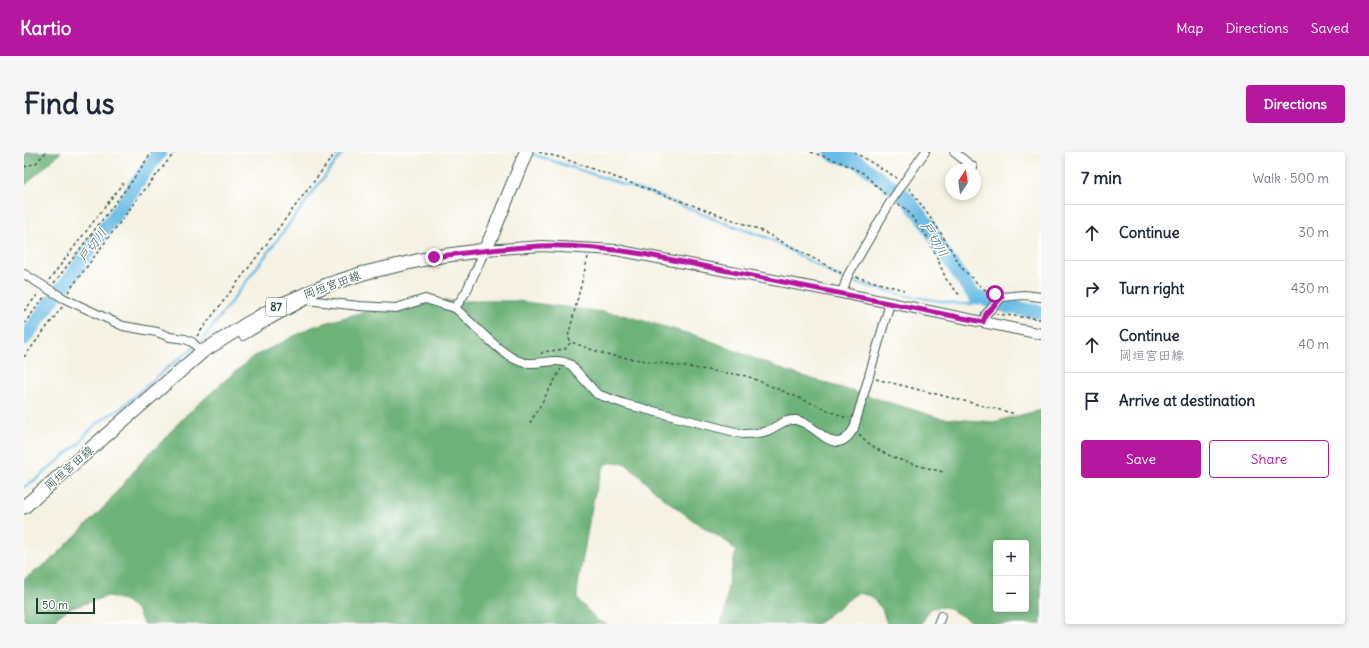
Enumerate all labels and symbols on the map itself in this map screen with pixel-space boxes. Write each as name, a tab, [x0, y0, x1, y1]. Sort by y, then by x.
north arrow	[945, 164, 981, 200]
water label: 戸切川	[917, 218, 952, 260]
water label: 戸切川	[74, 225, 111, 266]
route end	[425, 248, 443, 266]
street label: 岡垣宮田線	[301, 267, 363, 302]
route start	[986, 285, 1004, 303]
road number: 87	[266, 298, 286, 316]
street label: 岡垣宮田線	[41, 442, 96, 493]
scale bar	[36, 596, 95, 615]

